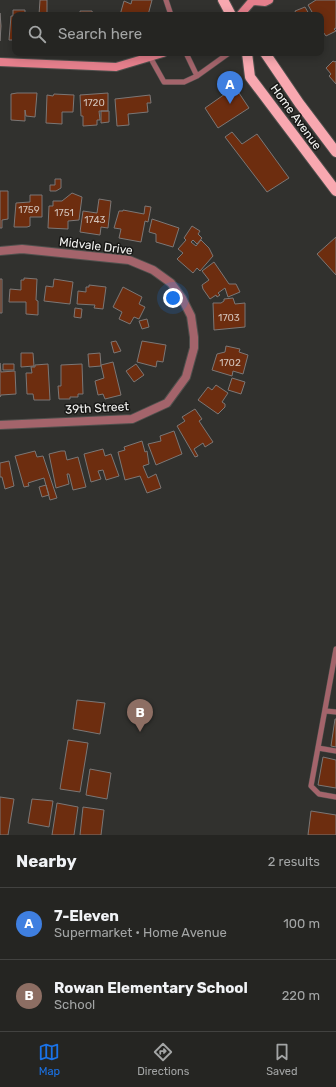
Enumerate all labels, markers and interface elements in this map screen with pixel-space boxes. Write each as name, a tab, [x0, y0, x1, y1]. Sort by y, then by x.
search box	[12, 12, 324, 56]
icon: search	[26, 23, 48, 45]
text: Search here	[58, 25, 142, 43]
pin: A	[217, 71, 243, 104]
street label: Home Avenue	[268, 82, 325, 153]
house number: 1720	[83, 97, 105, 109]
house number: 1759	[18, 204, 40, 216]
house number: 1751	[54, 207, 74, 219]
house number: 1743	[84, 214, 106, 226]
street label: Midvale Drive	[58, 235, 134, 257]
your location	[163, 288, 183, 308]
house number: 1703	[218, 312, 240, 324]
house number: 1702	[219, 357, 241, 369]
street label: 39th Street	[65, 399, 130, 417]
pin: B	[127, 699, 153, 732]
text: Nearby	[16, 851, 77, 871]
text: 2 results	[268, 854, 320, 869]
text: 7-Eleven	[54, 907, 119, 925]
text: A	[24, 916, 34, 931]
text: 100 m	[283, 916, 320, 931]
text: Supermarket · Home Avenue	[54, 925, 227, 940]
text: Rowan Elementary School	[54, 979, 248, 997]
text: B	[24, 988, 34, 1003]
text: 220 m	[282, 988, 320, 1003]
text: School	[54, 997, 95, 1012]
tab: Map	[38, 1041, 60, 1078]
tab: Directions	[137, 1041, 189, 1078]
tab: Saved	[266, 1041, 298, 1078]

